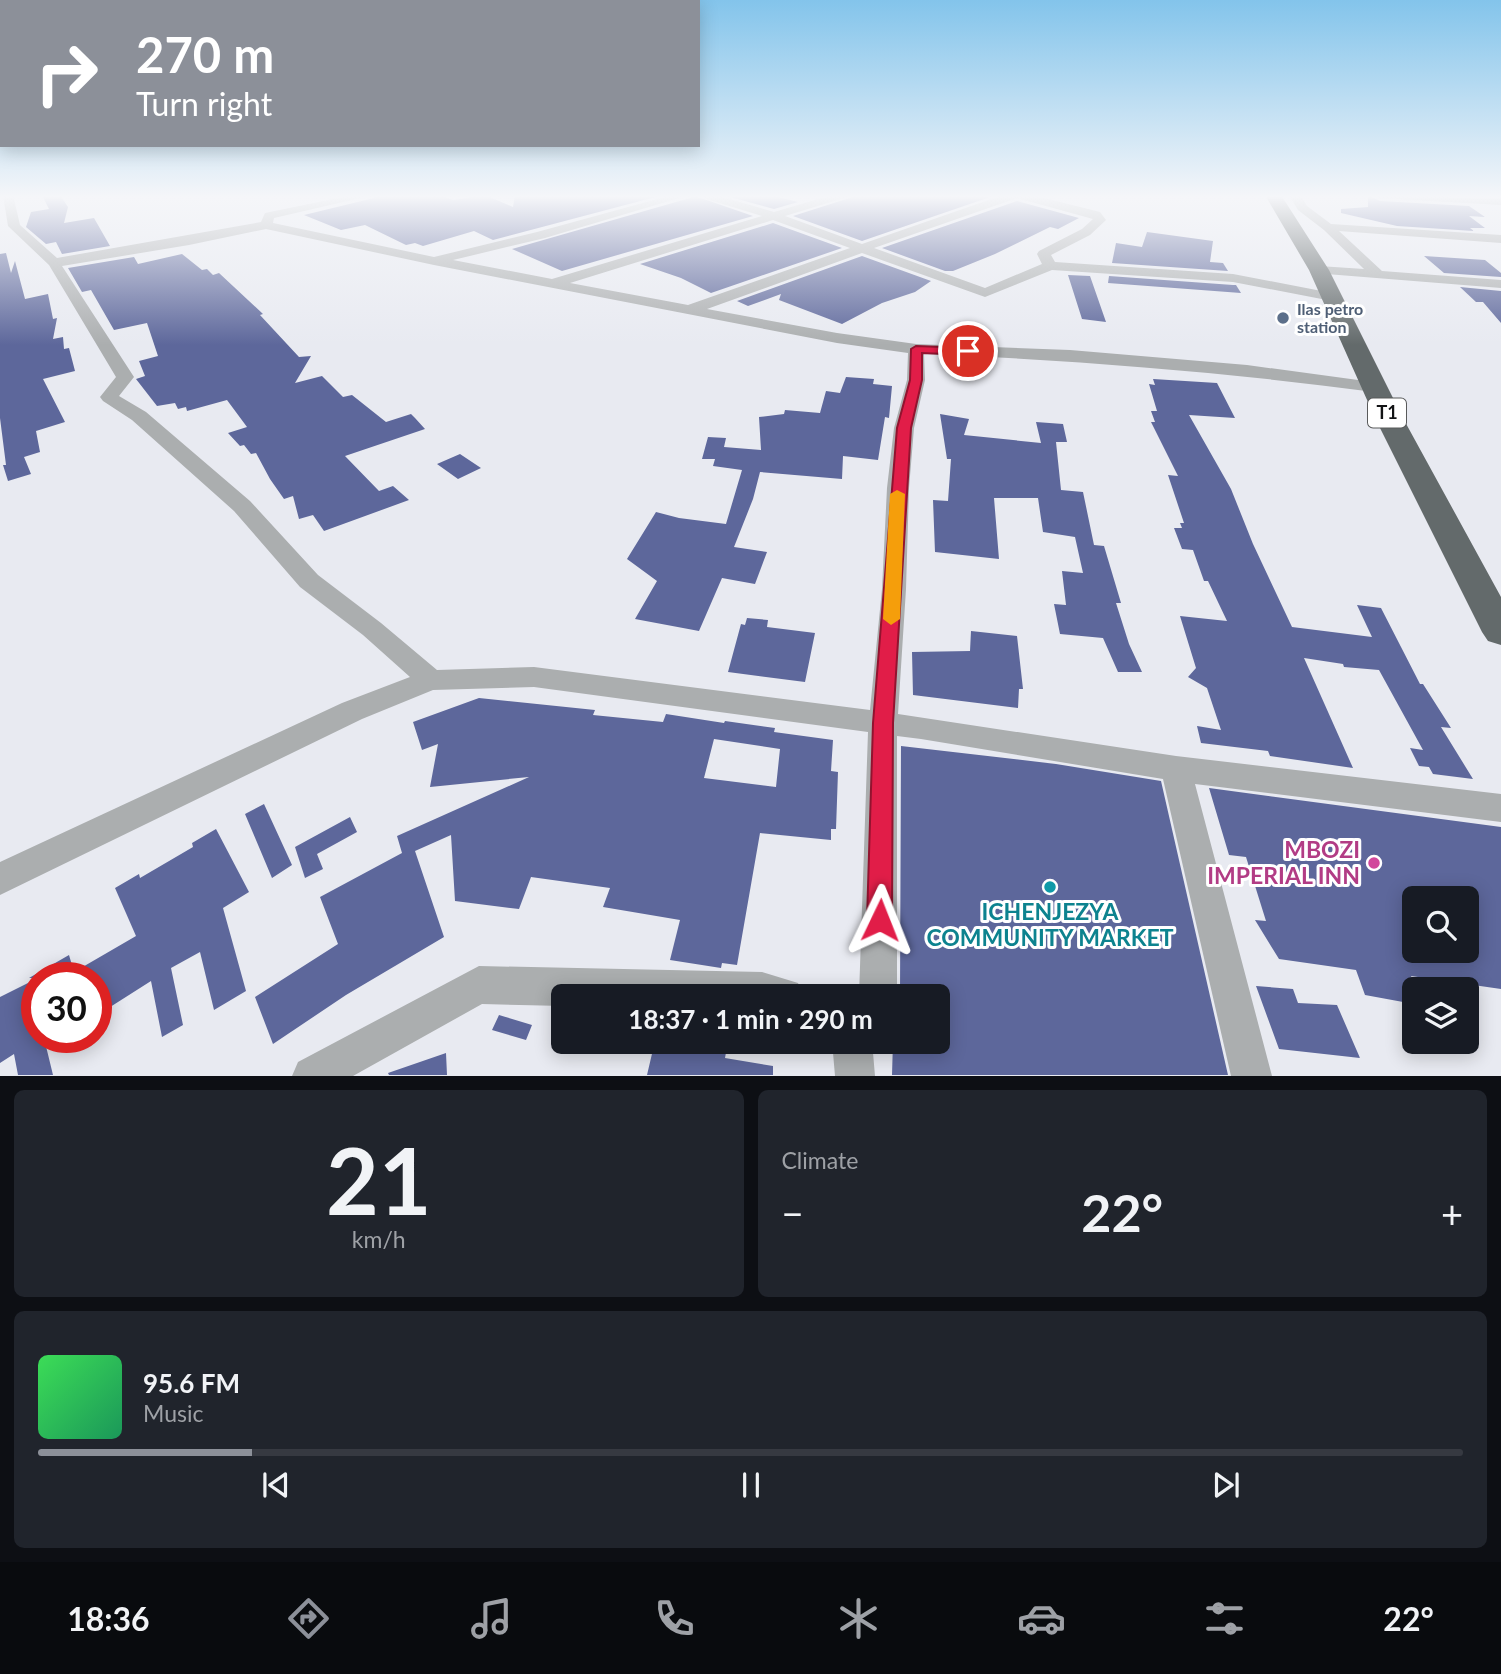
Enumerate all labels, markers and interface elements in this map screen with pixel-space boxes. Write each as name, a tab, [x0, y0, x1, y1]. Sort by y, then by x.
text: 270 m	[136, 25, 274, 83]
icon: right	[21, 28, 112, 119]
text: Turn right	[136, 84, 272, 123]
place label: Ilas petro station	[1297, 299, 1363, 336]
marker: Ilas petro station	[1275, 310, 1291, 326]
pin	[938, 321, 998, 381]
icon: arrive	[949, 332, 987, 370]
road number: T1	[1368, 398, 1406, 428]
place label: MBOZI IMPERIAL INN	[1207, 835, 1360, 889]
marker: MBOZI IMPERIAL INN	[1366, 855, 1382, 871]
marker: ICHENJEZYA COMMUNITY MARKET	[1042, 879, 1058, 895]
position arrow	[843, 883, 917, 957]
map controls	[1402, 886, 1479, 1054]
button: search	[1402, 886, 1479, 963]
place label: ICHENJEZYA COMMUNITY MARKET	[926, 897, 1174, 951]
speed limit sign: 30	[21, 962, 112, 1053]
button: layers	[1402, 977, 1479, 1054]
text: 18:37 · 1 min · 290 m	[628, 1003, 873, 1035]
text: 21	[326, 1125, 432, 1234]
text: Climate	[782, 1146, 858, 1174]
text: 22°	[1081, 1181, 1163, 1243]
text: −	[782, 1190, 804, 1236]
text: +	[1441, 1190, 1463, 1236]
text: km/h	[352, 1225, 406, 1253]
text: 95.6 FM	[143, 1367, 240, 1399]
text: Music	[143, 1399, 203, 1427]
icon: previous	[257, 1466, 295, 1504]
icon: pause	[732, 1466, 770, 1504]
icon: next	[1207, 1466, 1245, 1504]
icon: directions	[284, 1594, 333, 1643]
icon: music	[467, 1594, 516, 1643]
icon: phone	[650, 1594, 699, 1643]
icon: climate	[834, 1594, 883, 1643]
icon: car	[1017, 1594, 1066, 1643]
icon: filters	[1200, 1594, 1249, 1643]
text: 18:36	[67, 1599, 150, 1638]
text: 22°	[1383, 1599, 1434, 1638]

